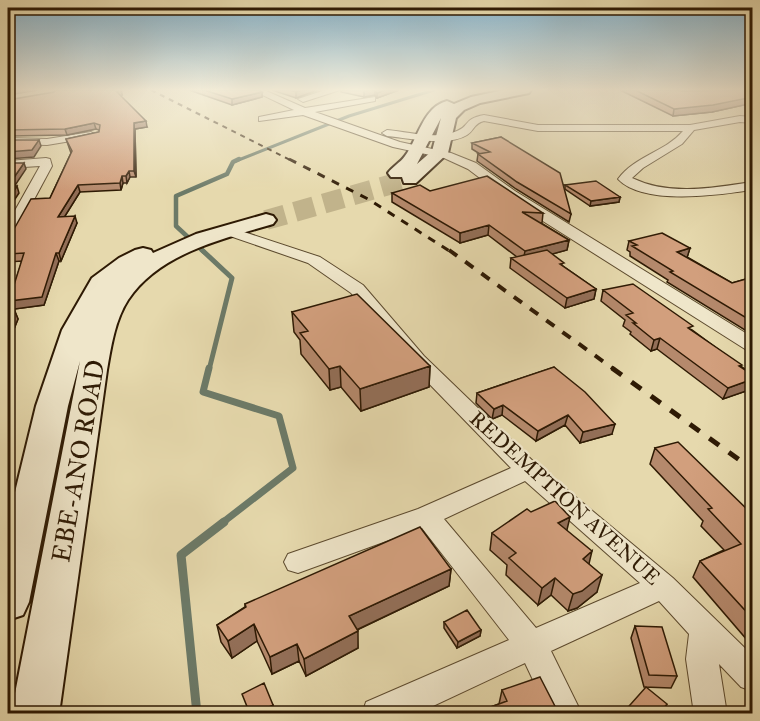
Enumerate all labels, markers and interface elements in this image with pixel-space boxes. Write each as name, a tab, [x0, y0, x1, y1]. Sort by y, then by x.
street label: EBE-ANO ROAD	[44, 357, 112, 565]
street label: REDEMPTION AVENUE	[464, 405, 666, 591]

